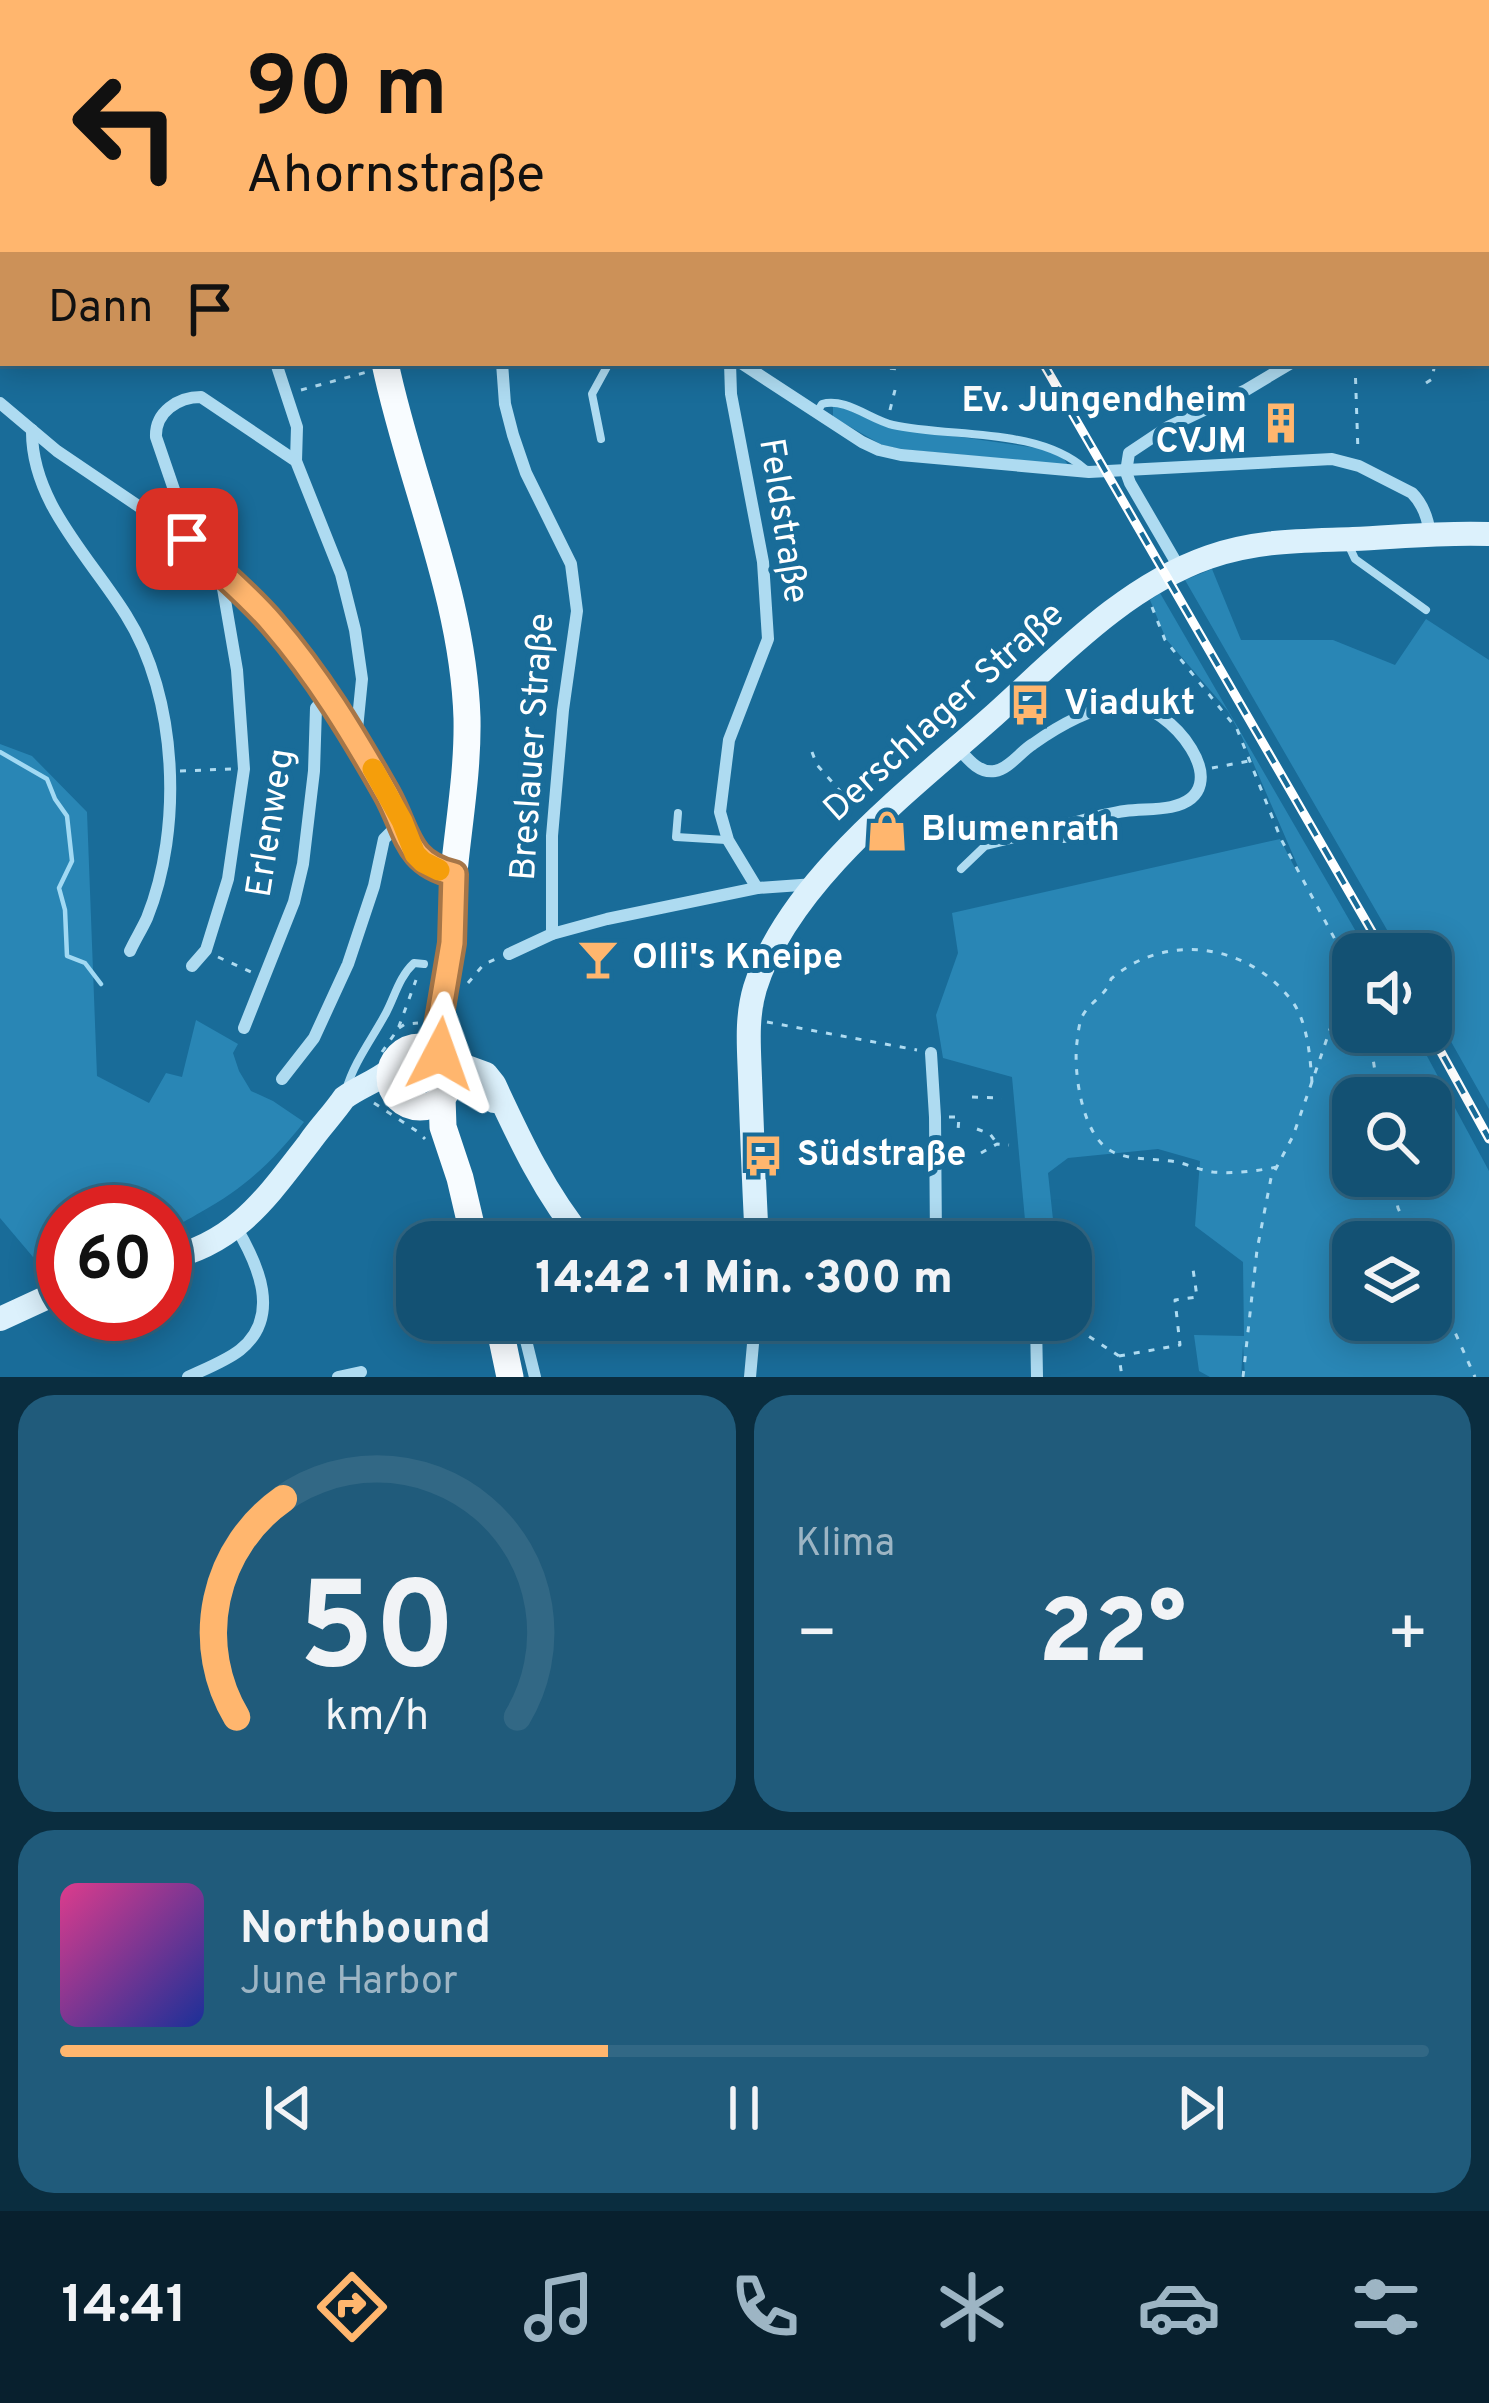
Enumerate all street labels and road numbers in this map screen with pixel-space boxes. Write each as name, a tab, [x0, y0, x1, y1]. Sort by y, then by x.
street label: Feldstraße	[746, 435, 818, 607]
street label: Derschlager Straße	[815, 593, 1075, 833]
street label: Breslauer Straße	[502, 612, 566, 882]
street label: Erlenweg	[238, 745, 306, 901]

